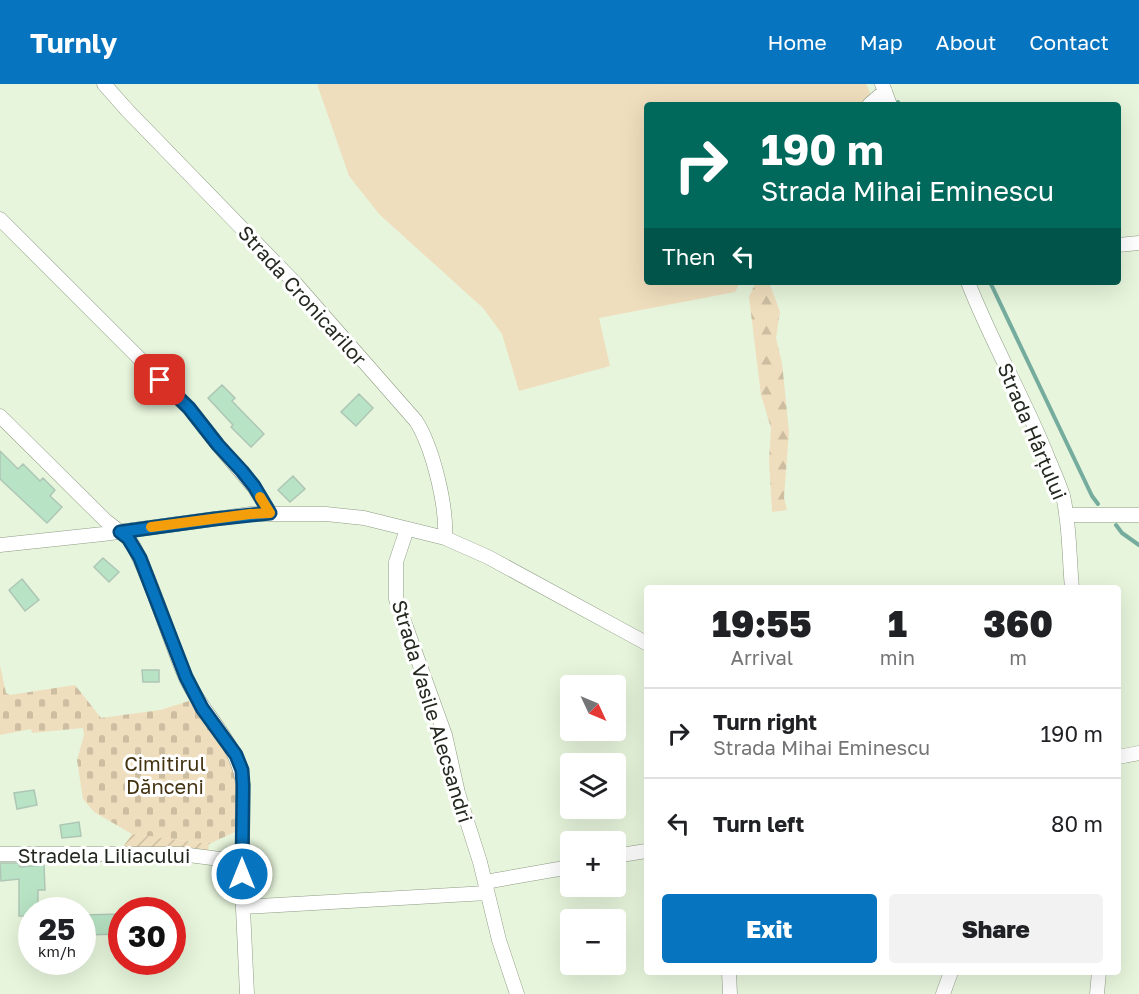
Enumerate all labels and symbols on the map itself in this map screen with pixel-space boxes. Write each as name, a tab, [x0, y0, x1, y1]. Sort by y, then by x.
street label: Strada Cronicarilor	[234, 220, 372, 370]
pin	[134, 354, 185, 405]
street label: Strada Hârțului	[992, 359, 1073, 503]
street label: Strada Vasile Alecsandri	[388, 597, 478, 825]
north arrow	[560, 675, 626, 741]
park label: Cimitirul Dănceni	[124, 751, 206, 798]
position arrow	[210, 842, 274, 906]
street label: Stradela Liliacului	[18, 843, 190, 867]
speed limit sign: 30	[108, 897, 186, 975]

